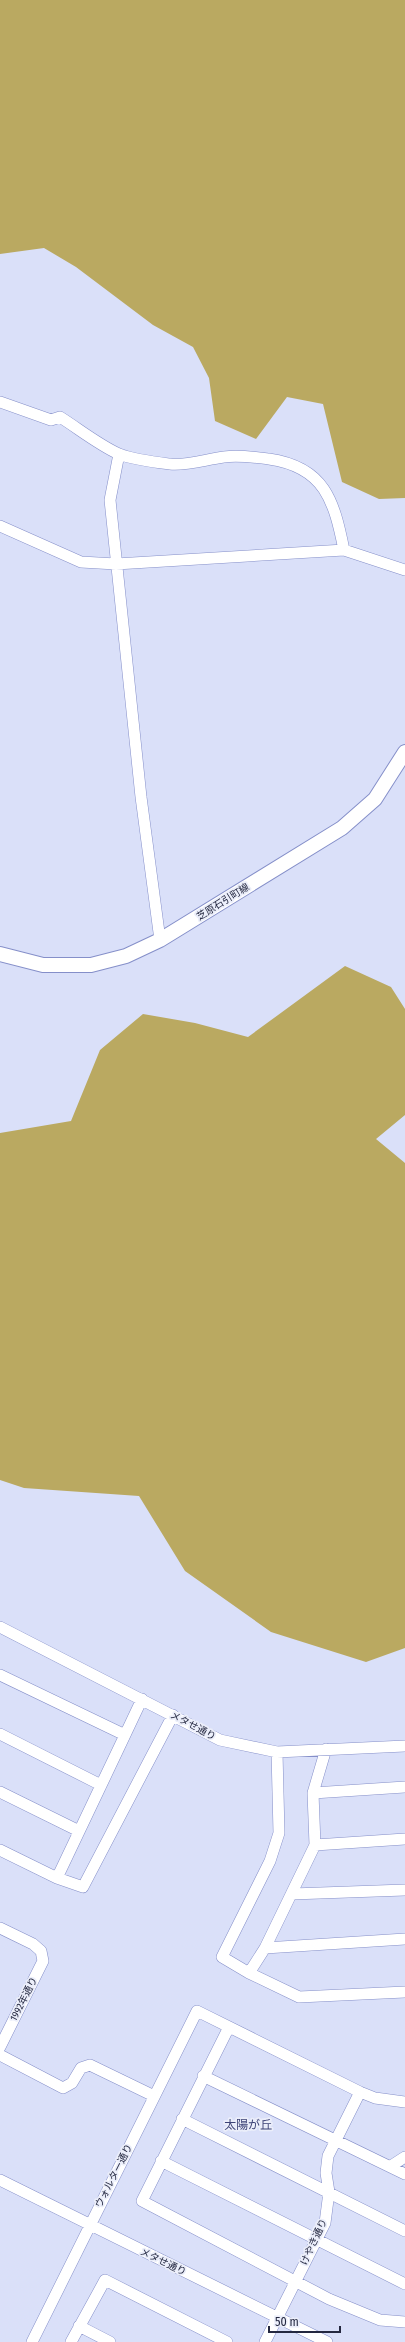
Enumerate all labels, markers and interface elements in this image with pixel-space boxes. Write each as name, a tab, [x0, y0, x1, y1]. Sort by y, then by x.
street label: 芝原石引町線	[194, 881, 252, 923]
street label: メタせ通り	[168, 1709, 218, 1743]
street label: 1992年通り	[8, 1975, 40, 2023]
district label: 太陽が丘	[224, 2118, 272, 2132]
street label: ウォルター通り	[93, 2142, 135, 2210]
street label: けやき通り	[298, 2217, 330, 2267]
street label: メタせ通り	[138, 2246, 188, 2278]
scale bar	[269, 2308, 340, 2334]
text: 50 m	[275, 2315, 299, 2329]

